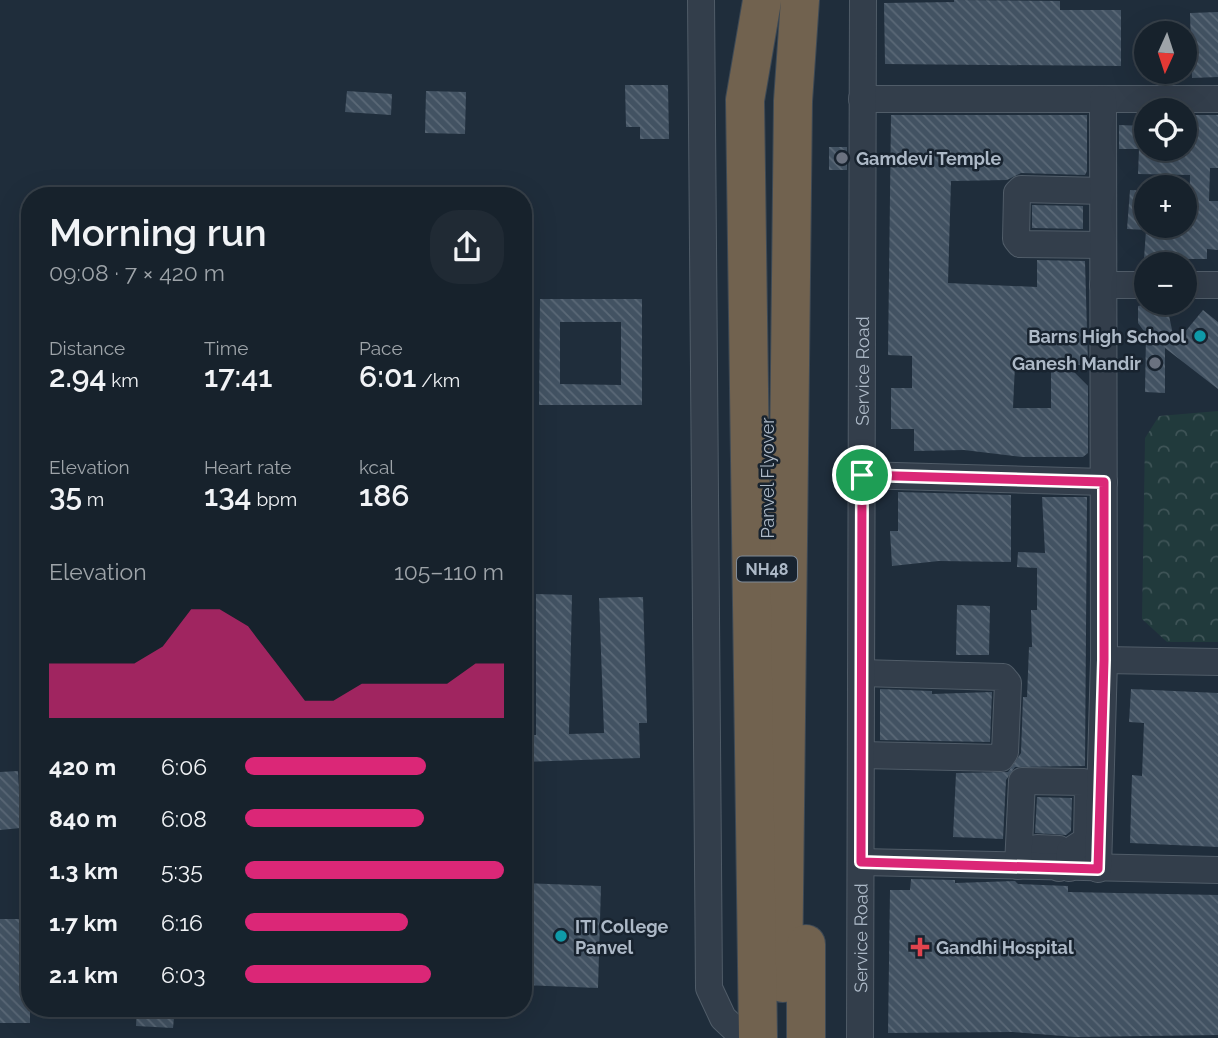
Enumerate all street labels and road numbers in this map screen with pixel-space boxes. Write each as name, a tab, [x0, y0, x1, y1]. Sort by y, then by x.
street label: Service Road	[851, 316, 873, 426]
street label: Panvel Flyover	[757, 417, 778, 539]
road number: NH48	[737, 556, 797, 582]
street label: Service Road	[850, 883, 871, 993]

